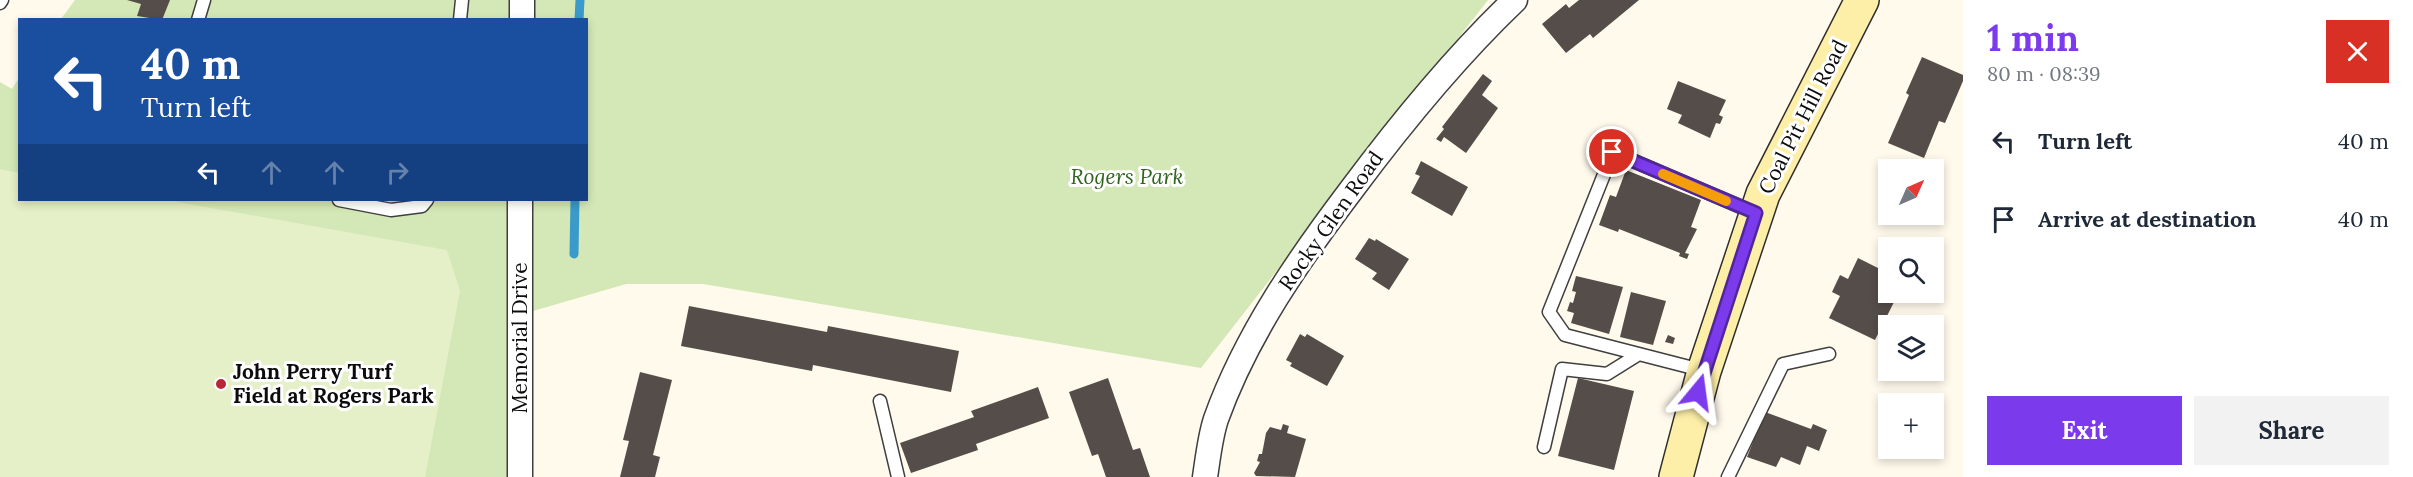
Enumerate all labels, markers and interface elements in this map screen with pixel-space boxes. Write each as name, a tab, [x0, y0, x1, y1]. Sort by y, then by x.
text: 1 min	[1987, 15, 2079, 61]
button: close	[2326, 20, 2389, 83]
street label: Coal Pit Hill Road	[1752, 35, 1853, 198]
text: 40 m	[141, 37, 240, 91]
icon: left	[42, 42, 120, 120]
text: 80 m · 08:39	[1987, 61, 2101, 86]
text: Turn left	[141, 90, 251, 124]
icon: left	[1987, 125, 2020, 158]
pin	[1586, 126, 1637, 177]
text: Turn left	[2038, 127, 2132, 155]
text: 40 m	[2338, 127, 2389, 155]
icon: arrive	[1595, 135, 1628, 168]
street label: Rocky Glen Road	[1272, 146, 1389, 296]
icon: left	[192, 156, 225, 189]
icon: ahead	[255, 156, 288, 189]
icon: ahead	[318, 156, 351, 189]
icon: right	[381, 156, 414, 189]
north arrow	[1878, 159, 1944, 225]
map controls	[1878, 159, 1944, 459]
park label: Rogers Park	[1071, 163, 1184, 190]
icon: arrive	[1987, 203, 2020, 236]
text: Arrive at destination	[2038, 205, 2256, 233]
text: 40 m	[2338, 205, 2389, 233]
button: search	[1878, 237, 1944, 303]
street label: Memorial Drive	[506, 262, 533, 414]
button: layers	[1878, 315, 1944, 381]
place label: John Perry Turf Field at Rogers Park	[233, 358, 434, 409]
position arrow	[1666, 360, 1730, 424]
marker: John Perry Turf Field at Rogers Park	[214, 377, 228, 391]
button: +	[1878, 393, 1944, 459]
button: Exit	[1987, 396, 2182, 465]
button: Share	[2194, 396, 2389, 465]

